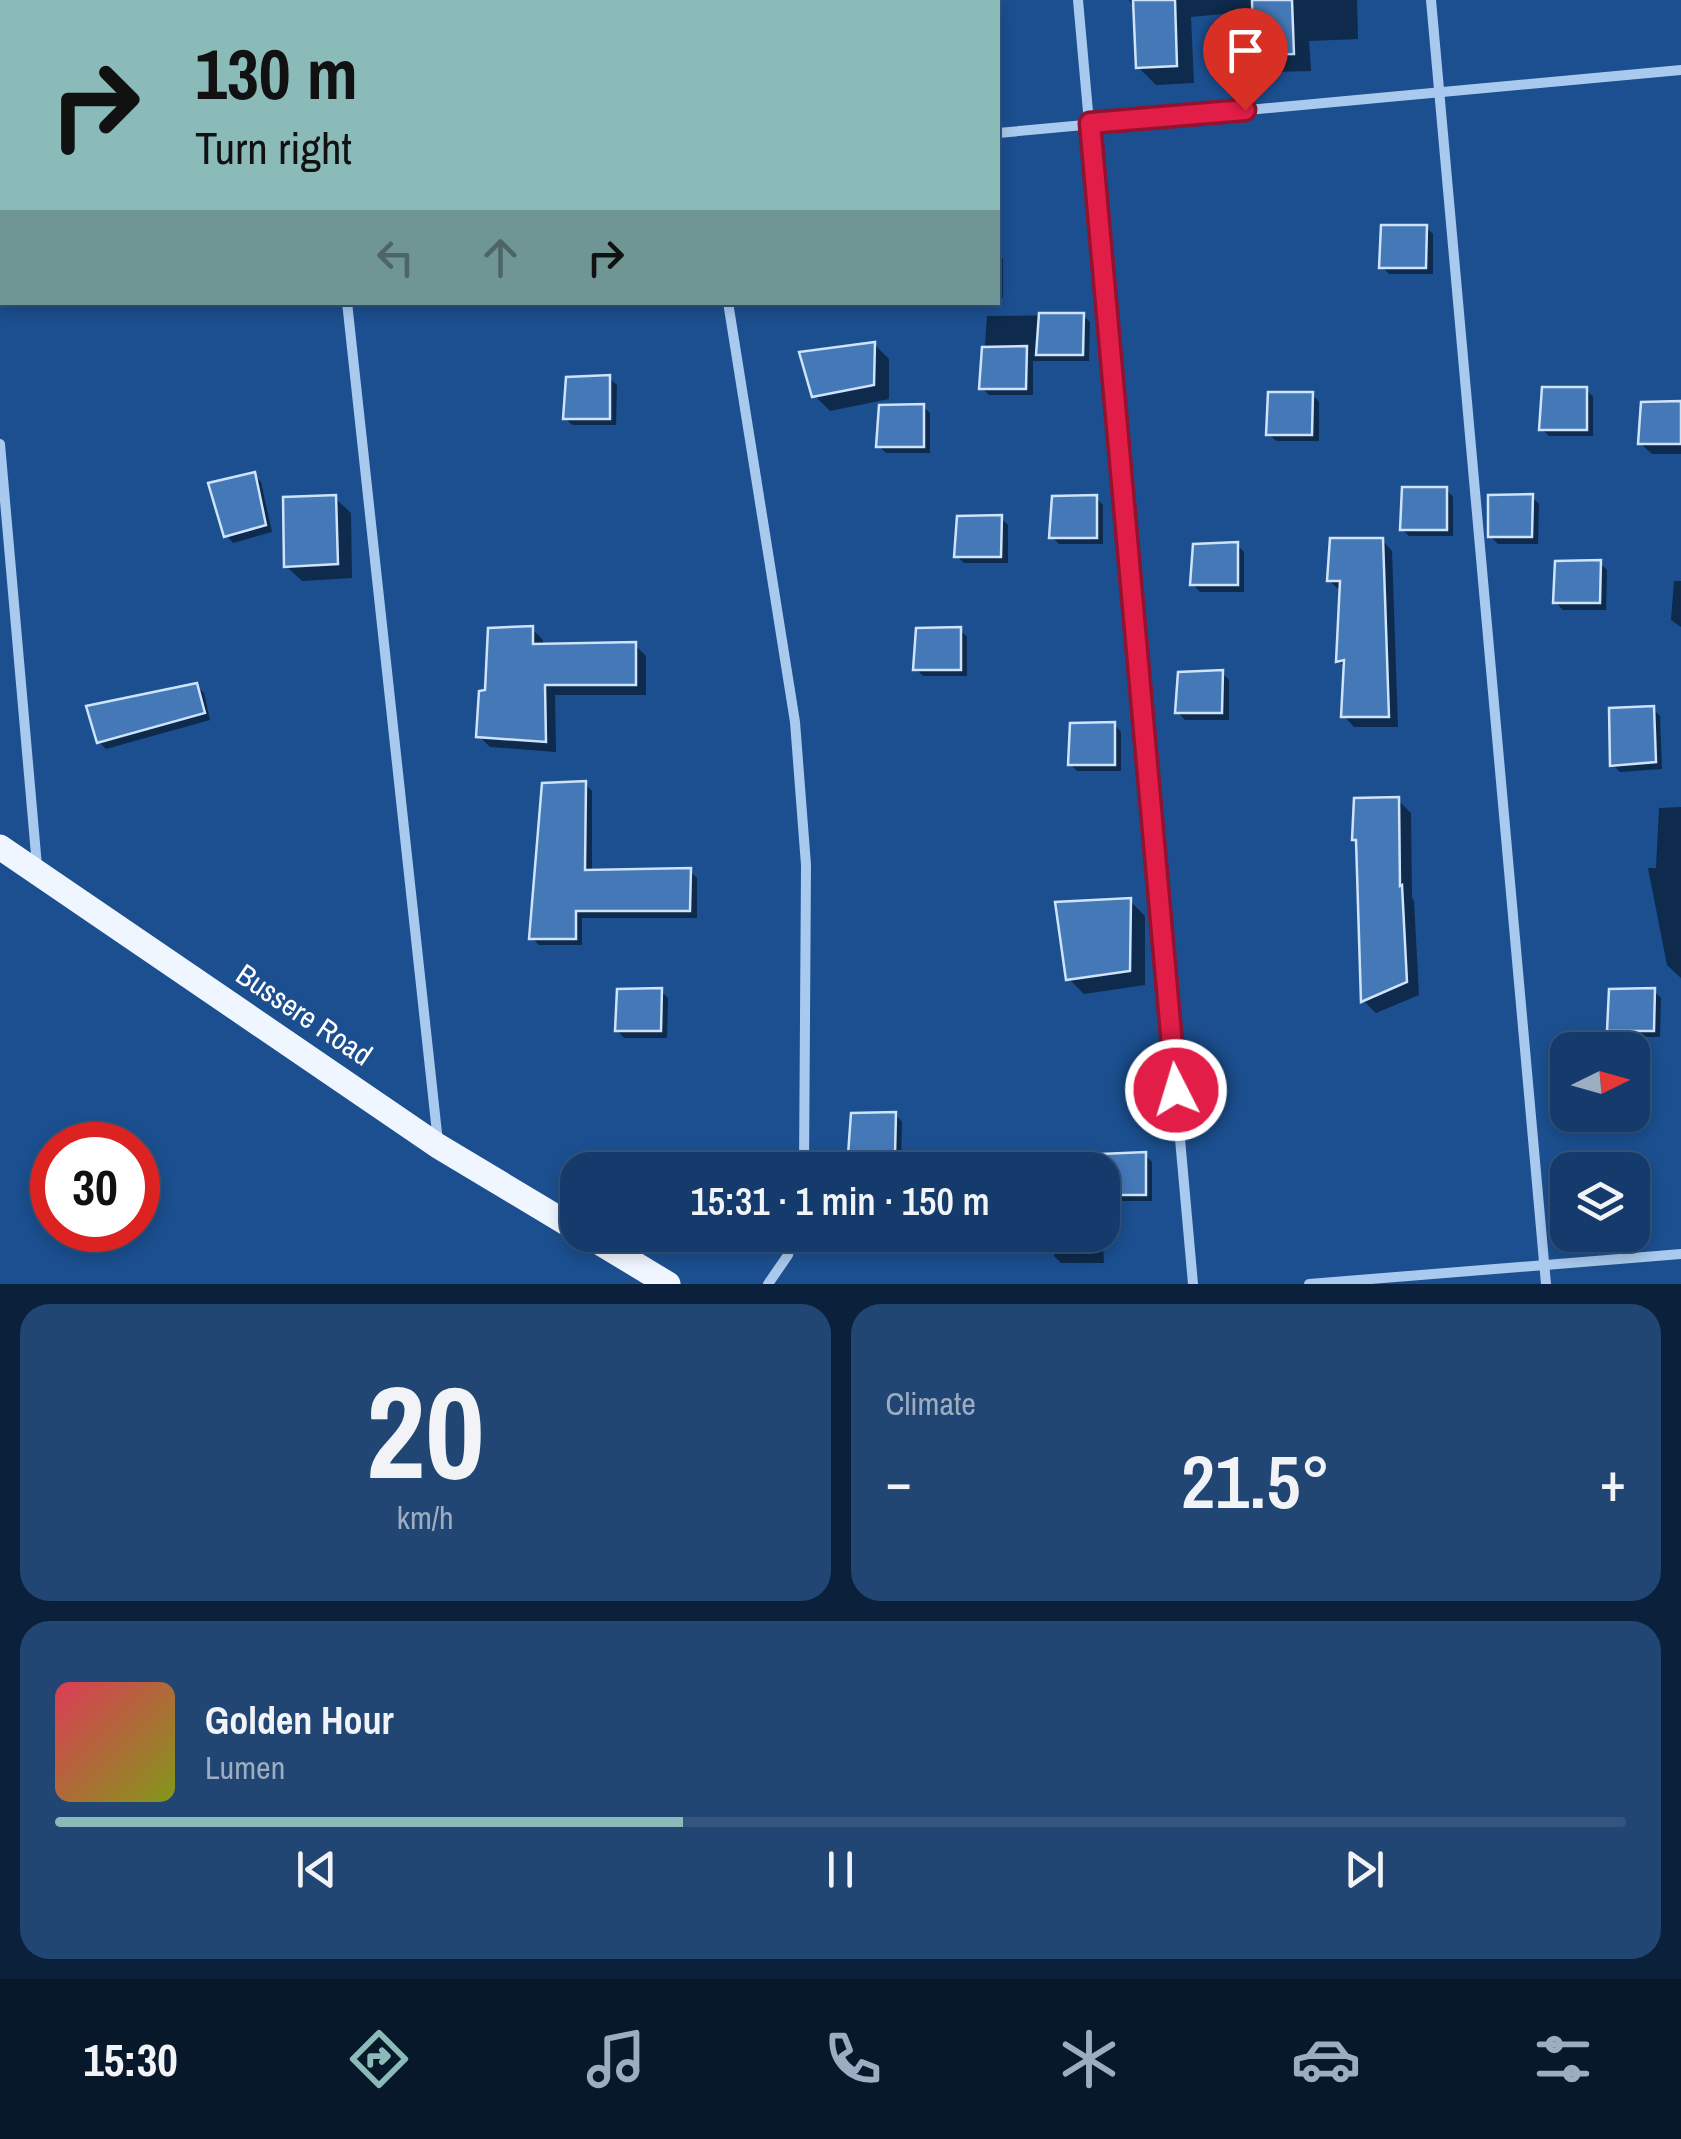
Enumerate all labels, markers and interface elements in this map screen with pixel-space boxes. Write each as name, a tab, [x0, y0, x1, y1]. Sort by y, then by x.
pin	[1203, 8, 1288, 111]
icon: arrive	[1218, 23, 1273, 78]
text: 130 m	[195, 27, 358, 121]
icon: right	[30, 40, 160, 170]
text: Turn right	[195, 117, 352, 178]
icon: left	[368, 230, 423, 285]
icon: ahead	[473, 230, 528, 285]
icon: right	[578, 230, 633, 285]
street label: Bussere Road	[229, 954, 380, 1074]
north arrow	[1550, 1032, 1650, 1132]
map controls	[1550, 1032, 1650, 1252]
position arrow	[1124, 1038, 1228, 1142]
speed limit sign: 30	[30, 1122, 160, 1252]
button: layers	[1550, 1152, 1650, 1252]
text: 15:31 · 1 min · 150 m	[690, 1176, 990, 1227]
text: 20	[366, 1343, 485, 1519]
text: Climate	[886, 1382, 976, 1425]
text: 21.5°	[1181, 1430, 1331, 1531]
text: −	[886, 1444, 912, 1518]
text: +	[1600, 1444, 1626, 1518]
text: km/h	[397, 1496, 454, 1539]
text: Golden Hour	[205, 1695, 394, 1746]
text: Lumen	[205, 1746, 285, 1789]
icon: previous	[289, 1842, 344, 1897]
icon: pause	[813, 1842, 868, 1897]
icon: next	[1337, 1842, 1392, 1897]
icon: directions	[344, 2024, 414, 2094]
icon: music	[581, 2024, 651, 2094]
icon: phone	[818, 2024, 888, 2094]
icon: climate	[1054, 2024, 1124, 2094]
icon: car	[1291, 2024, 1361, 2094]
icon: filters	[1528, 2024, 1598, 2094]
text: 15:30	[83, 2029, 178, 2090]

